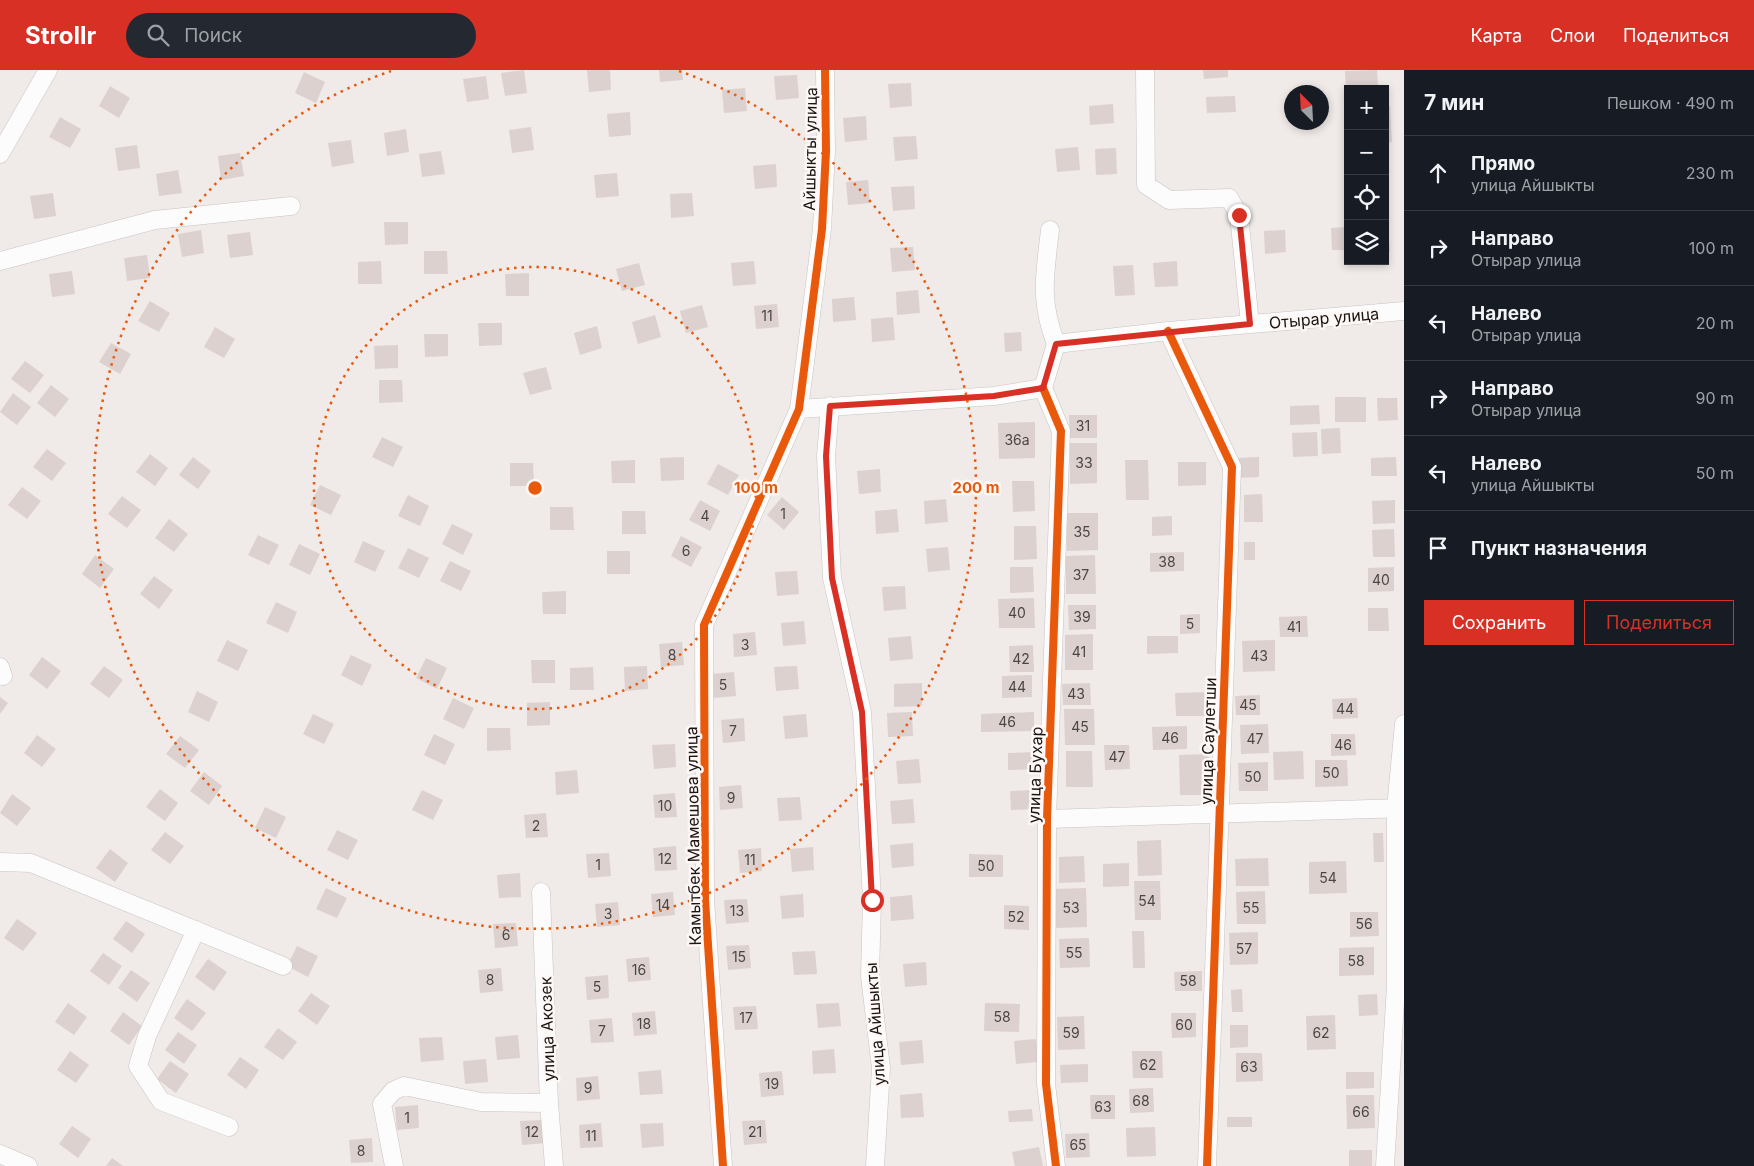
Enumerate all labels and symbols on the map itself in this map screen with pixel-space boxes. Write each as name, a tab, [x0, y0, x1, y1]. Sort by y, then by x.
north arrow	[1284, 85, 1329, 130]
street label: Айшыкты улица	[799, 87, 821, 211]
route end	[1228, 204, 1251, 227]
street label: Отырар улица	[1268, 303, 1380, 333]
house number: 11	[761, 307, 773, 324]
house number: 31	[1076, 417, 1090, 434]
house number: 36а	[1004, 431, 1030, 448]
house number: 33	[1075, 454, 1093, 471]
text: 100 m	[734, 478, 778, 497]
text: 200 m	[953, 478, 999, 497]
centre of rings	[526, 479, 544, 497]
house number: 1	[780, 505, 786, 522]
house number: 4	[700, 507, 710, 524]
house number: 35	[1073, 523, 1091, 540]
house number: 6	[682, 542, 690, 559]
house number: 38	[1158, 553, 1176, 570]
house number: 37	[1073, 566, 1089, 583]
house number: 40	[1372, 571, 1390, 588]
house number: 40	[1008, 604, 1026, 621]
house number: 39	[1073, 608, 1091, 625]
house number: 5	[1186, 615, 1194, 632]
house number: 41	[1287, 618, 1301, 635]
house number: 3	[741, 636, 749, 653]
house number: 41	[1072, 643, 1086, 660]
house number: 8	[668, 646, 676, 663]
house number: 43	[1250, 647, 1268, 664]
house number: 42	[1012, 650, 1030, 667]
house number: 5	[719, 676, 727, 693]
street label: улица Саулетши	[1196, 677, 1220, 805]
house number: 44	[1008, 678, 1026, 695]
house number: 43	[1067, 685, 1085, 702]
house number: 45	[1239, 696, 1257, 713]
house number: 44	[1336, 700, 1354, 717]
house number: 46	[998, 713, 1016, 730]
house number: 45	[1071, 718, 1089, 735]
house number: 7	[729, 722, 737, 739]
street label: Камытбек Мамешова улица	[681, 726, 705, 946]
street label: улица Бухар	[1023, 726, 1047, 824]
house number: 46	[1161, 729, 1179, 746]
house number: 47	[1247, 730, 1264, 747]
house number: 46	[1334, 736, 1352, 753]
house number: 47	[1109, 748, 1126, 765]
house number: 50	[1322, 764, 1340, 781]
house number: 50	[1244, 768, 1262, 785]
house number: 9	[727, 789, 735, 806]
house number: 10	[658, 797, 672, 814]
house number: 2	[532, 817, 540, 834]
house number: 12	[658, 850, 672, 867]
house number: 11	[744, 851, 756, 868]
house number: 1	[595, 856, 601, 873]
house number: 50	[977, 857, 995, 874]
house number: 54	[1319, 869, 1337, 886]
route start	[861, 889, 884, 912]
house number: 54	[1138, 892, 1156, 909]
house number: 14	[656, 896, 670, 913]
house number: 53	[1062, 899, 1080, 916]
house number: 55	[1242, 899, 1260, 916]
house number: 13	[730, 902, 744, 919]
house number: 3	[604, 905, 612, 922]
house number: 52	[1007, 908, 1025, 925]
house number: 56	[1355, 915, 1373, 932]
house number: 6	[502, 926, 510, 943]
house number: 57	[1236, 940, 1252, 957]
house number: 55	[1065, 944, 1083, 961]
house number: 15	[732, 948, 746, 965]
house number: 58	[1347, 952, 1365, 969]
house number: 16	[632, 961, 646, 978]
street label: улица Айшыкты	[861, 962, 889, 1086]
house number: 8	[486, 971, 494, 988]
house number: 58	[1179, 972, 1197, 989]
street label: улица Акозек	[535, 976, 559, 1082]
house number: 5	[593, 978, 601, 995]
house number: 58	[993, 1008, 1011, 1025]
house number: 17	[739, 1009, 753, 1026]
house number: 18	[637, 1015, 651, 1032]
house number: 60	[1175, 1016, 1193, 1033]
house number: 7	[598, 1022, 606, 1039]
house number: 59	[1062, 1024, 1080, 1041]
house number: 62	[1312, 1024, 1330, 1041]
house number: 62	[1139, 1056, 1157, 1073]
house number: 63	[1240, 1058, 1258, 1075]
house number: 19	[765, 1075, 779, 1092]
house number: 9	[584, 1079, 592, 1096]
house number: 68	[1132, 1092, 1150, 1109]
house number: 63	[1094, 1098, 1112, 1115]
house number: 66	[1352, 1103, 1370, 1120]
house number: 1	[404, 1109, 410, 1126]
house number: 12	[525, 1123, 539, 1140]
house number: 21	[748, 1123, 762, 1140]
house number: 11	[585, 1127, 597, 1144]
house number: 65	[1069, 1136, 1087, 1153]
house number: 8	[357, 1142, 365, 1159]

